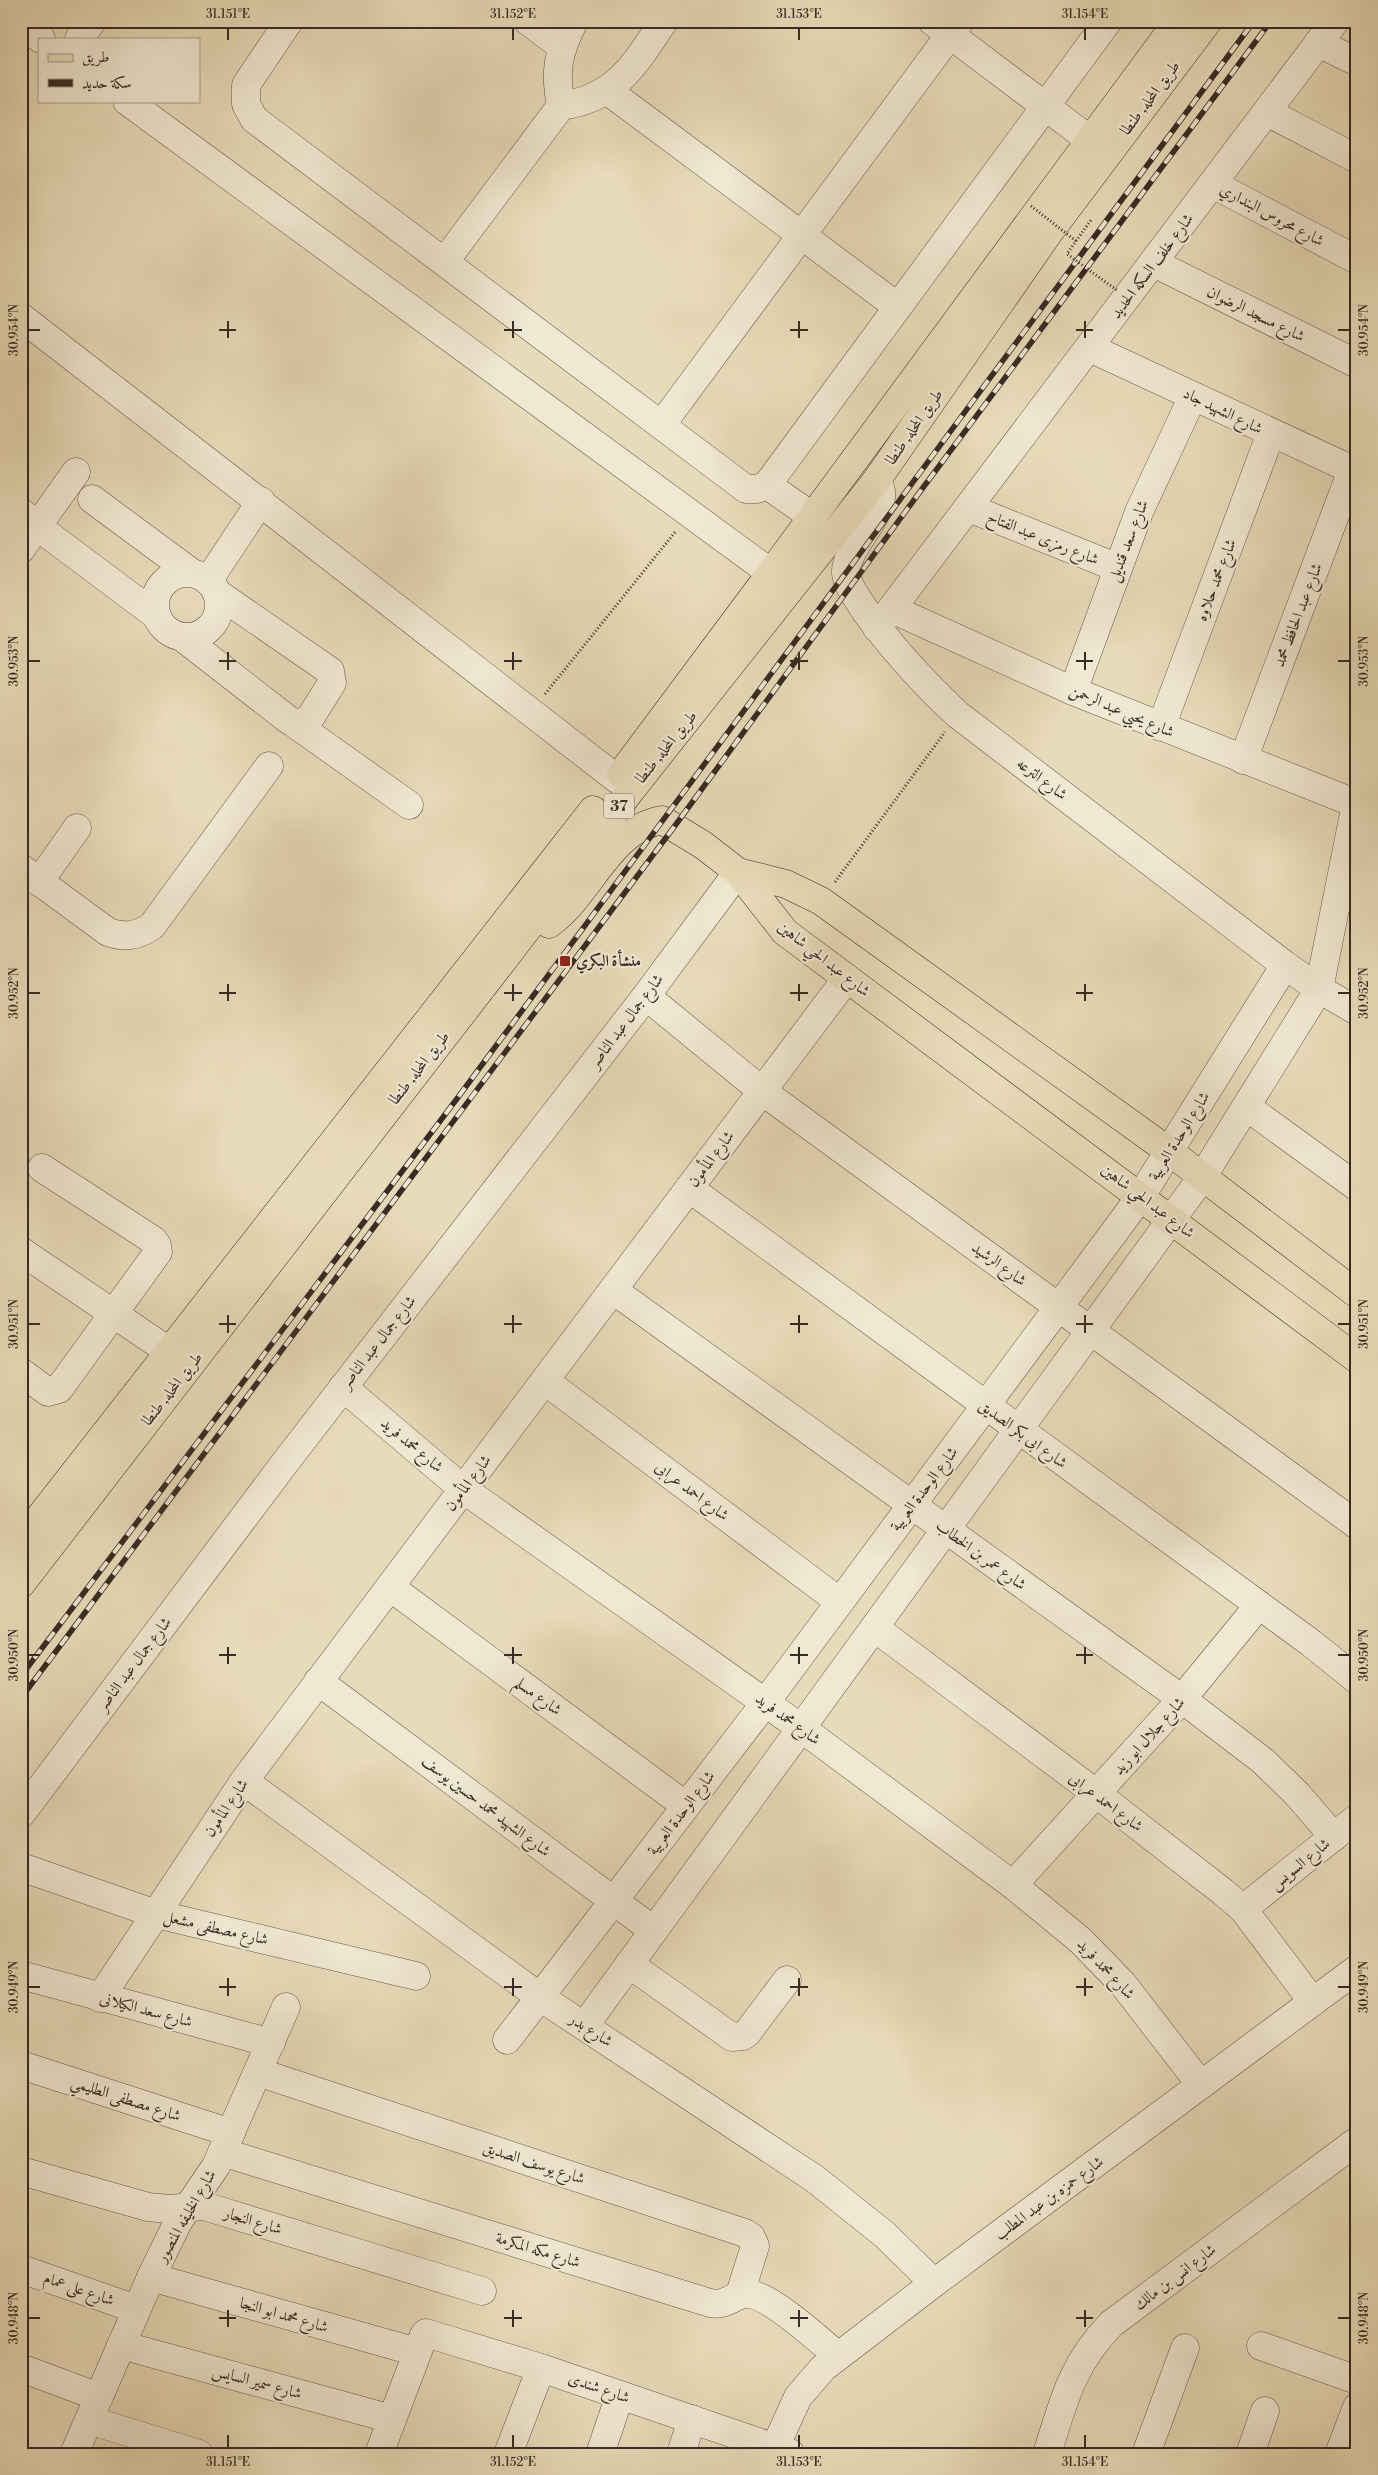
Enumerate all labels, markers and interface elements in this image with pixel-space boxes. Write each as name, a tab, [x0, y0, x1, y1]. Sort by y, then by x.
text: 31.151°E	[206, 7, 250, 22]
text: 31.152°E	[490, 7, 536, 22]
text: 31.153°E	[776, 7, 822, 22]
text: 31.154°E	[1062, 7, 1108, 22]
legend	[38, 38, 200, 102]
text: طريق	[82, 48, 109, 67]
street label: طريق المحله, طنطا	[1116, 57, 1184, 139]
text: سكة حديد	[82, 74, 132, 93]
street label: شارع محروس البنداري	[1215, 179, 1328, 254]
street label: شارع خلف السكه الحديد	[1106, 210, 1200, 324]
street label: شارع مسجد الرضوان	[1202, 282, 1308, 349]
text: 30.954°N	[7, 304, 22, 356]
text: 30.954°N	[1357, 304, 1372, 356]
street label: شارع الشهيد جاد	[1179, 383, 1266, 442]
street label: طريق المحله, طنطا	[881, 385, 947, 469]
street label: شارع سعد قنديل	[1103, 497, 1156, 586]
street label: شارع رمزى عبد الفتاح	[983, 506, 1102, 573]
street label: شارع محمد حلاوه	[1191, 536, 1244, 625]
street label: شارع عبد الحافظ محمد	[1269, 560, 1330, 671]
text: 30.953°N	[7, 635, 22, 687]
text: 30.953°N	[1357, 635, 1372, 687]
street label: شارع يحيي عبد الرحمن	[1065, 680, 1177, 747]
street label: طريق المحله, طنطا	[631, 706, 701, 788]
street label: شارع الترعه	[1011, 753, 1071, 807]
road number: 37	[604, 794, 634, 818]
street label: شارع عبد الحي شاهين	[771, 917, 874, 1005]
place label: منشأة البكري	[576, 949, 641, 974]
marker: منشأة البكري	[558, 954, 572, 968]
text: 30.952°N	[7, 967, 22, 1019]
text: 30.952°N	[1357, 967, 1372, 1019]
street label: شارع جمال عبد الناصر	[583, 970, 670, 1076]
street label: طريق المحله, طنطا	[384, 1027, 454, 1109]
street label: شارع الوحدة العربية	[1144, 1088, 1217, 1186]
street label: شارع المأمون	[682, 1126, 741, 1193]
street label: شارع عبد الحي شاهين	[1094, 1159, 1199, 1247]
street label: شارع الرشيد	[966, 1237, 1030, 1293]
street label: شارع جمال عبد الناصر	[334, 1291, 423, 1396]
text: 30.951°N	[7, 1299, 22, 1349]
text: 30.951°N	[1357, 1299, 1372, 1349]
street label: طريق المحله, طنطا	[137, 1348, 207, 1430]
street label: شارع ابى بكر الصديق	[973, 1395, 1071, 1475]
street label: شارع محمد فريد	[375, 1413, 447, 1479]
street label: شارع الوحدة العربية	[886, 1443, 965, 1537]
street label: شارع المأمون	[439, 1450, 498, 1517]
street label: شارع احمد عرابى	[649, 1457, 733, 1528]
street label: شارع عمر بن الخطاب	[930, 1515, 1030, 1597]
street label: شارع جمال عبد الناصر	[91, 1613, 178, 1719]
text: 30.950°N	[7, 1629, 22, 1681]
text: 30.950°N	[1357, 1629, 1372, 1681]
street label: شارع مسلم	[507, 1672, 566, 1725]
street label: شارع محمد فريد	[750, 1689, 824, 1752]
street label: شارع جلال ابو زيد	[1109, 1693, 1192, 1781]
street label: شارع الشهيد محمد حسين يوسف	[416, 1751, 555, 1864]
street label: شارع الوحدة العربية	[643, 1767, 722, 1861]
street label: شارع احمد عرابى	[1063, 1768, 1147, 1839]
street label: شارع المأمون	[198, 1774, 255, 1843]
street label: شارع السويس	[1266, 1834, 1336, 1897]
street label: شارع مصطفى مشعل	[161, 1906, 270, 1953]
street label: شارع محمد فريد	[1071, 1935, 1139, 2005]
text: 30.949°N	[7, 1961, 22, 2013]
text: 30.949°N	[1357, 1961, 1372, 2013]
street label: شارع سعد الكيلانى	[97, 1988, 195, 2035]
street label: شارع بدر	[562, 2007, 617, 2054]
street label: شارع مصطفى الطليمي	[67, 2072, 183, 2131]
street label: شارع يوسف الصديق	[479, 2137, 588, 2192]
street label: شارع حمزه بن عبد المطلب	[990, 2152, 1109, 2247]
street label: شارع الخليفه المنصور	[150, 2166, 223, 2269]
street label: شارع النجار	[219, 2202, 285, 2242]
street label: شارع مكه المكرمة	[492, 2228, 583, 2275]
street label: شارع انس بن مالك	[1130, 2240, 1222, 2317]
street label: شارع على عمام	[40, 2268, 117, 2314]
text: 30.948°N	[7, 2292, 22, 2344]
text: 30.948°N	[1357, 2292, 1372, 2344]
street label: شارع محمد ابو النجا	[237, 2293, 331, 2340]
street label: شارع سمير السايس	[209, 2360, 304, 2406]
street label: شارع شندى	[565, 2368, 632, 2411]
text: 31.151°E	[206, 2455, 250, 2470]
text: 31.152°E	[490, 2455, 536, 2470]
text: 31.153°E	[776, 2455, 822, 2470]
text: 31.154°E	[1062, 2455, 1108, 2470]

